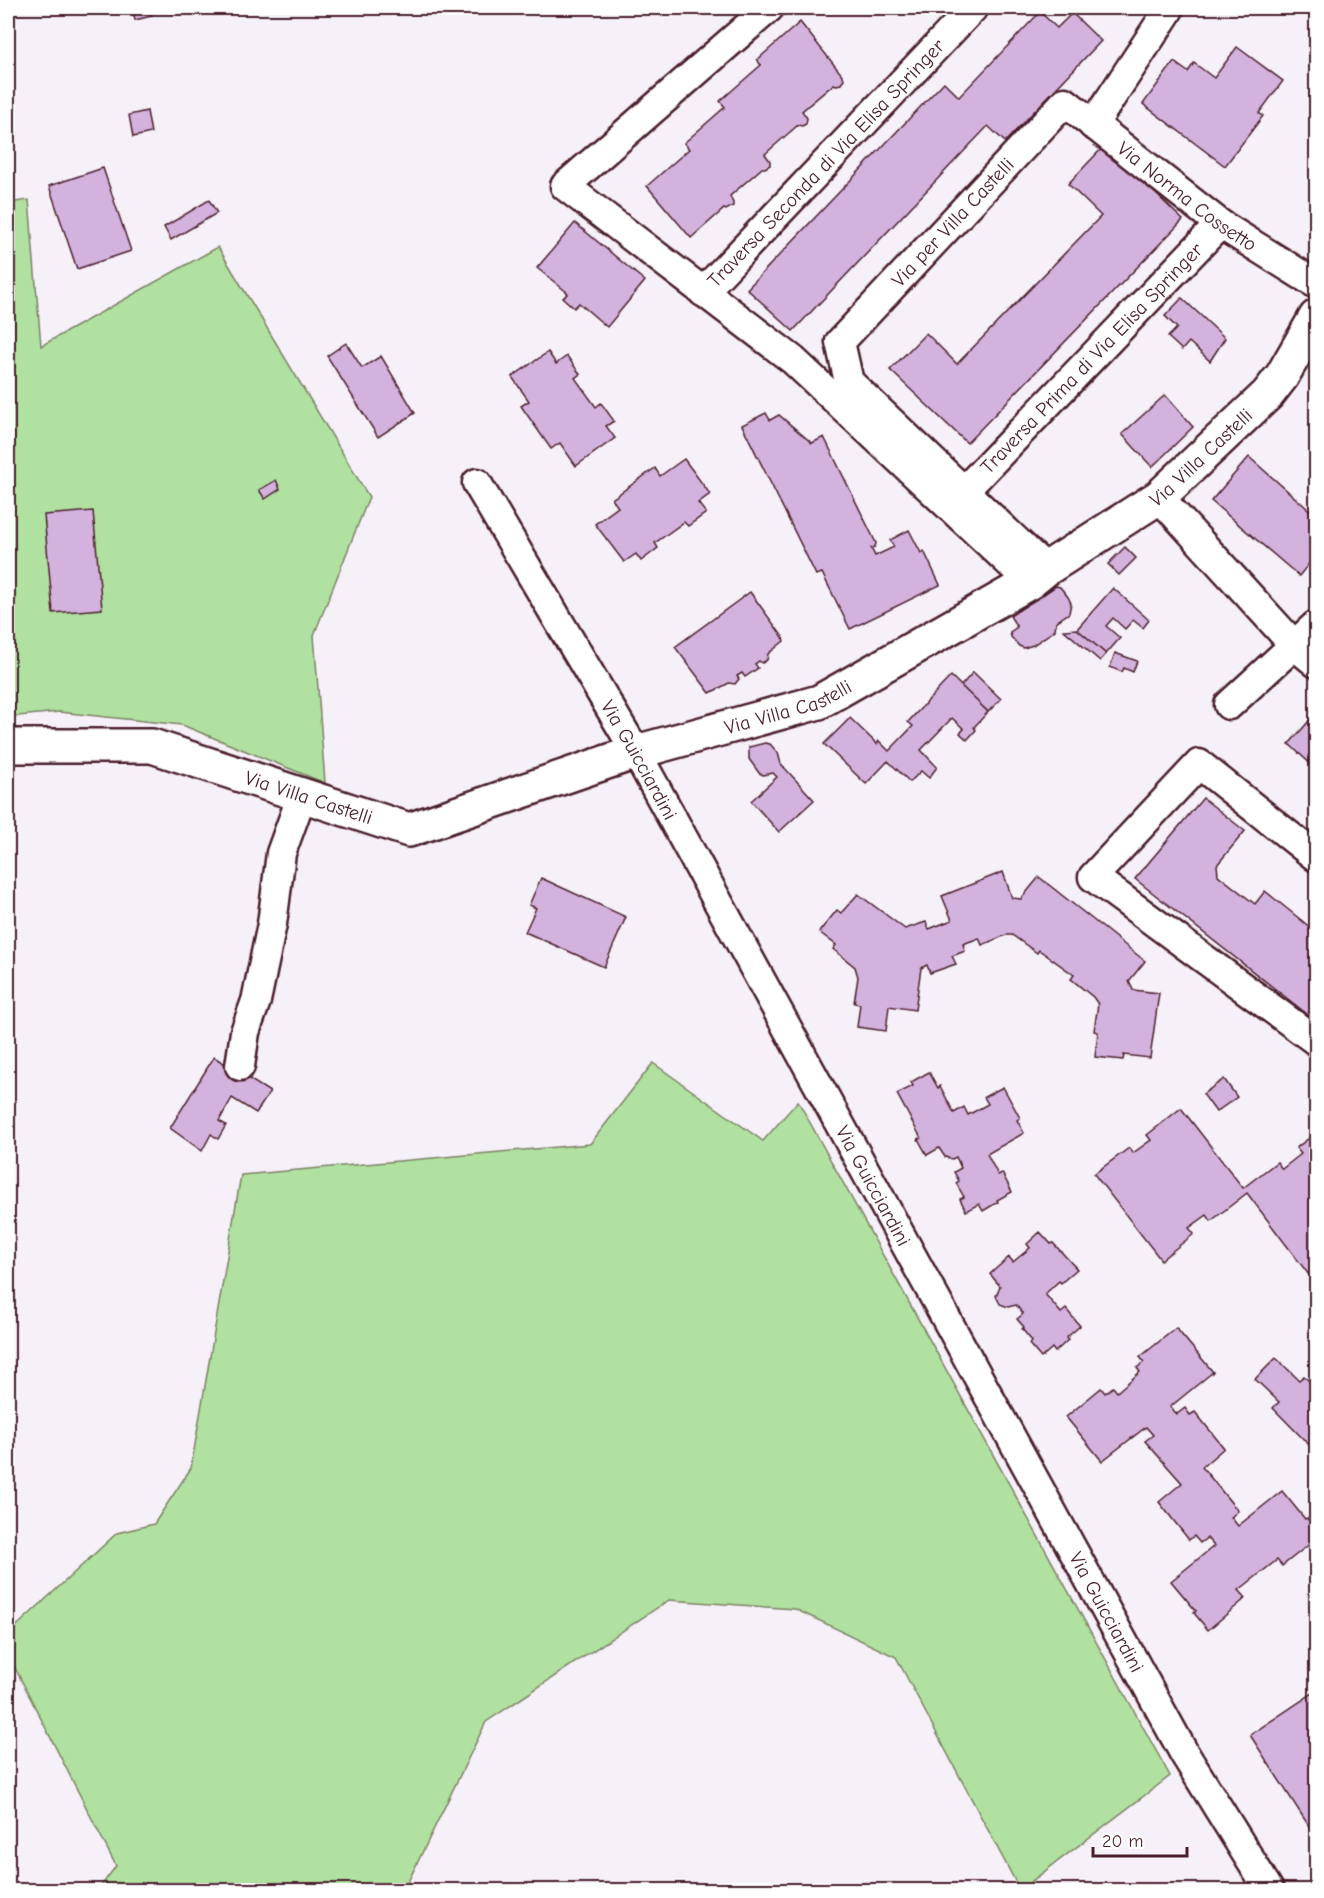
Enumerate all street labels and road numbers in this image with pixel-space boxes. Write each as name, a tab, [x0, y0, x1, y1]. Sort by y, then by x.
street label: Traversa Seconda di Via Elisa Springer	[703, 34, 949, 292]
street label: Via Norma Cossetto	[1113, 137, 1261, 256]
street label: Via per Villa Castelli	[887, 153, 1019, 292]
street label: Traversa Prima di Via Elisa Springer	[976, 238, 1208, 479]
street label: Via Villa Castelli	[1146, 404, 1257, 512]
street label: Via Villa Castelli	[722, 675, 856, 739]
street label: Via Guicciardini	[596, 696, 682, 824]
street label: Via Villa Castelli	[242, 766, 375, 829]
street label: Via Guicciardini	[831, 1122, 915, 1250]
street label: Via Guicciardini	[1064, 1548, 1149, 1676]

